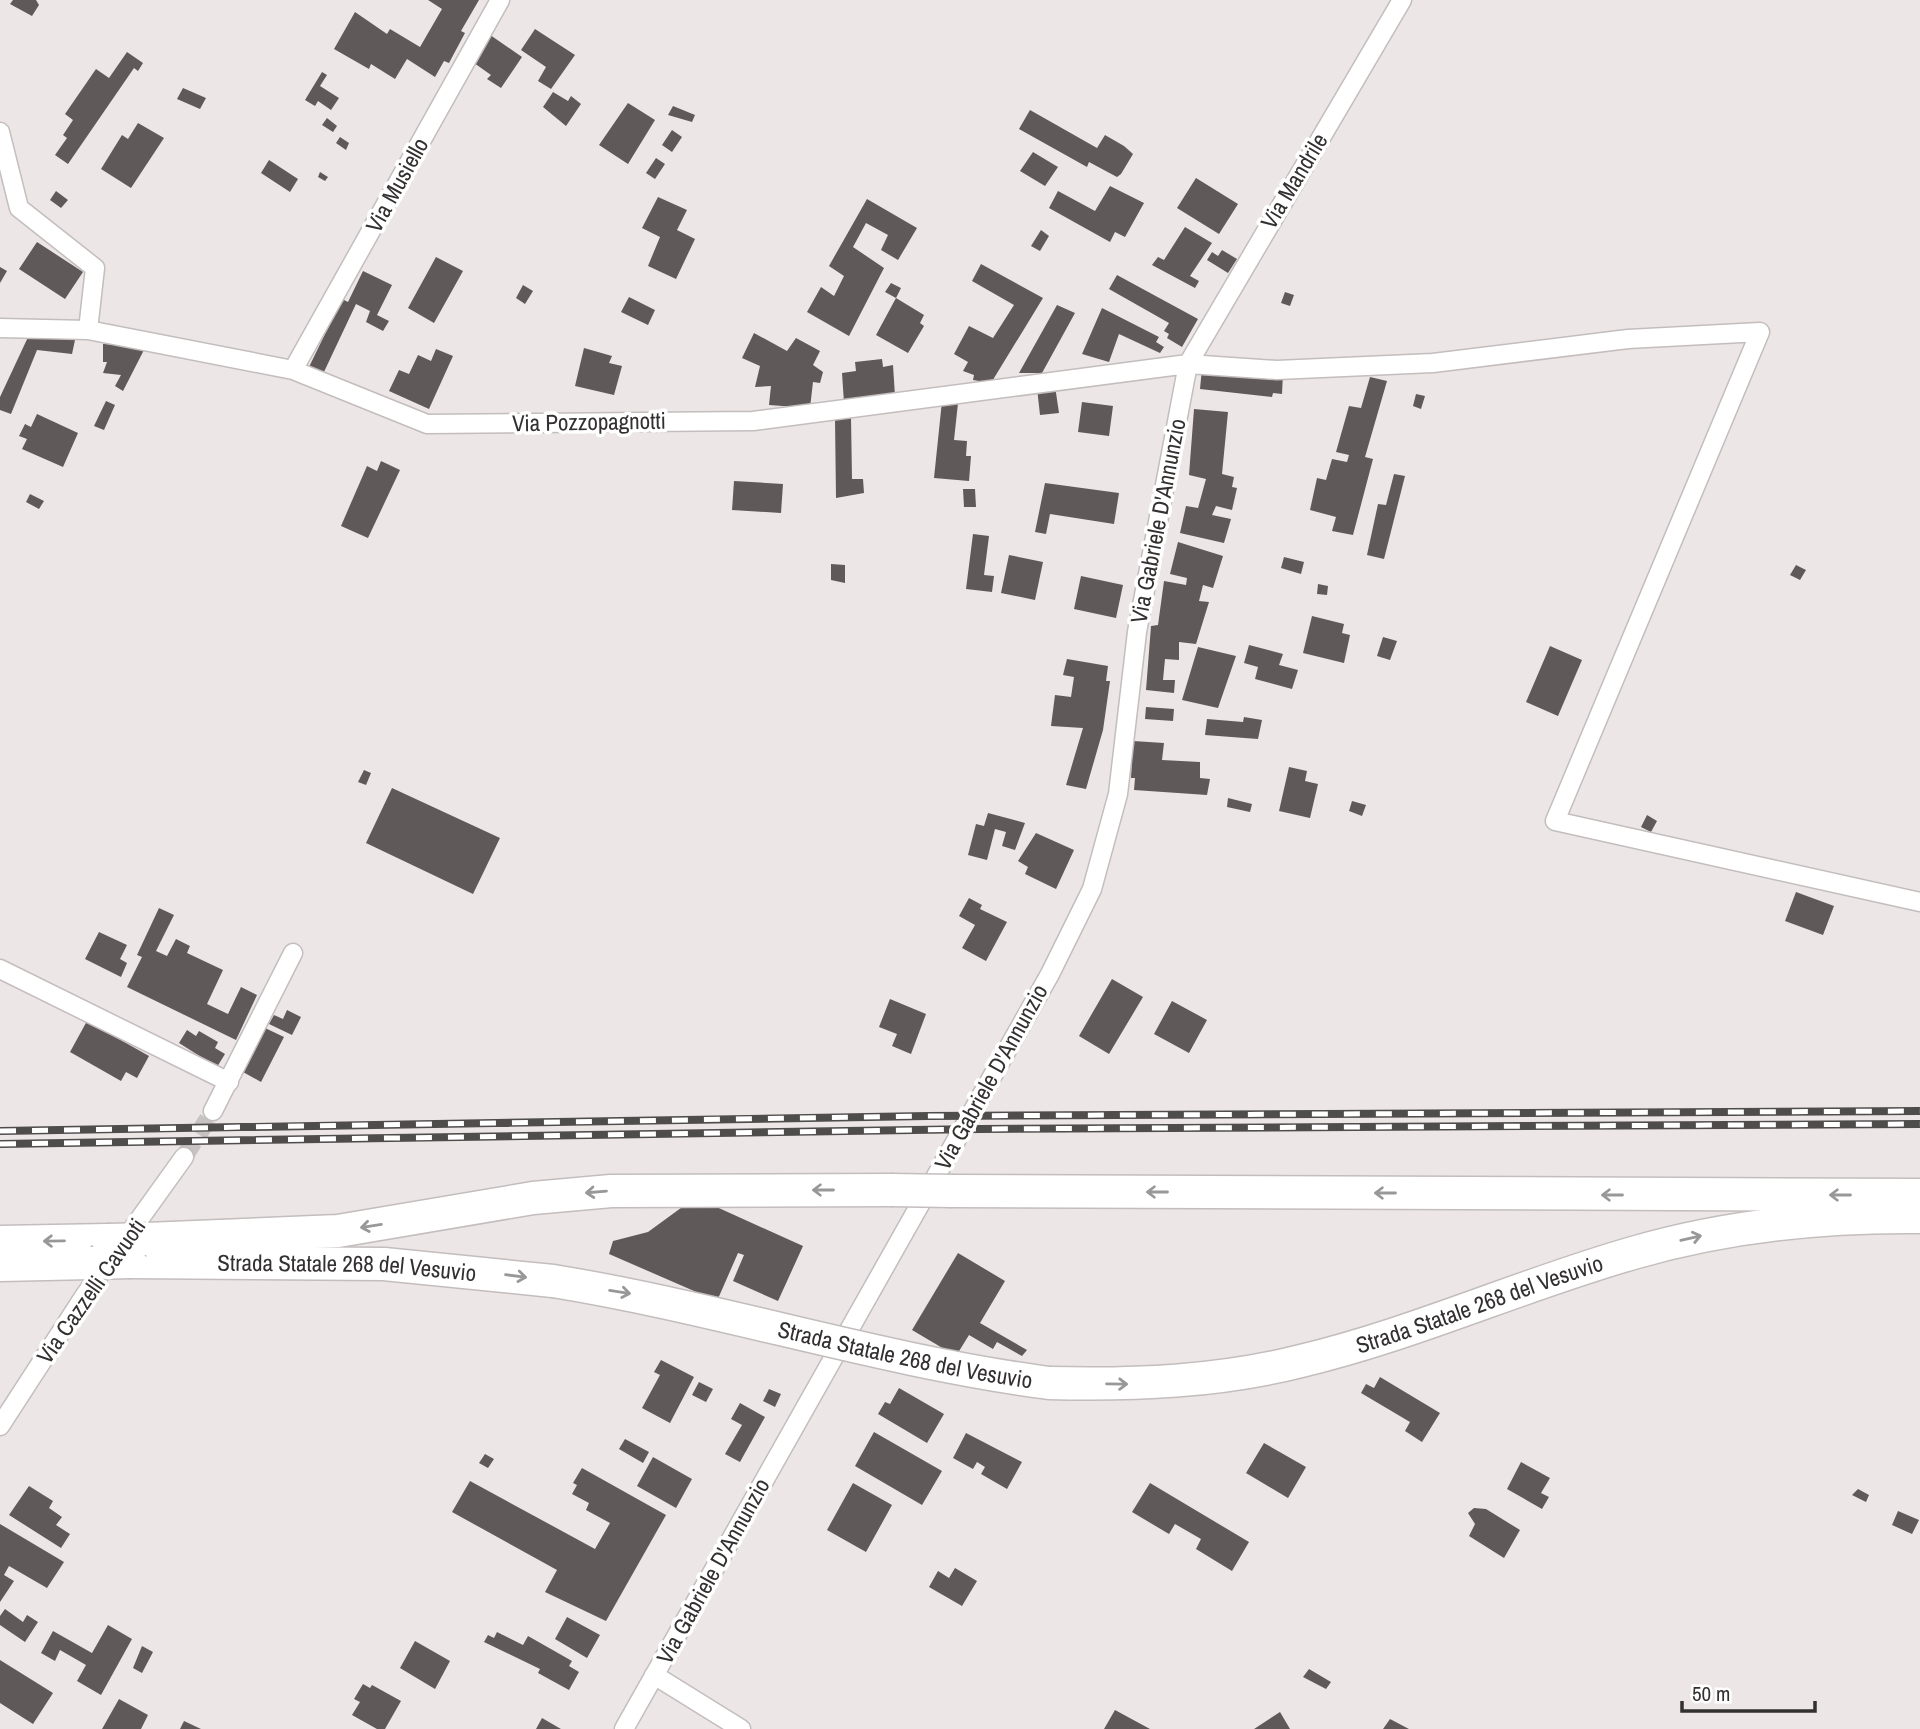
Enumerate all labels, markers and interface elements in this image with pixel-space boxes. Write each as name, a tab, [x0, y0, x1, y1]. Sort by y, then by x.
street label: Via Mandrile	[1253, 127, 1334, 234]
street label: Via Musiello	[358, 132, 435, 238]
street label: Via Pozzopagnotti	[512, 405, 666, 438]
street label: Via Gabriele D'Annunzio	[1122, 416, 1193, 626]
street label: Via Gabriele D'Annunzio	[927, 978, 1054, 1175]
one-way arrow	[812, 1183, 835, 1197]
one-way arrow	[1146, 1185, 1169, 1199]
one-way arrow	[585, 1186, 608, 1199]
one-way arrow	[1373, 1187, 1396, 1200]
one-way arrow	[1601, 1188, 1624, 1202]
one-way arrow	[1828, 1188, 1851, 1202]
street label: Via Cazzelli Cavuoti	[29, 1212, 152, 1369]
one-way arrow	[360, 1220, 383, 1233]
one-way arrow	[1679, 1231, 1702, 1244]
one-way arrow	[43, 1234, 66, 1248]
street label: Strada Statale 268 del Vesuvio	[217, 1247, 478, 1288]
street label: Strada Statale 268 del Vesuvio	[1352, 1247, 1607, 1360]
one-way arrow	[504, 1270, 527, 1283]
one-way arrow	[609, 1286, 631, 1299]
street label: Strada Statale 268 del Vesuvio	[775, 1313, 1035, 1396]
one-way arrow	[1106, 1378, 1129, 1391]
street label: Via Gabriele D'Annunzio	[649, 1472, 776, 1669]
scale bar	[1682, 1670, 1815, 1714]
text: 50 m	[1692, 1679, 1730, 1708]

